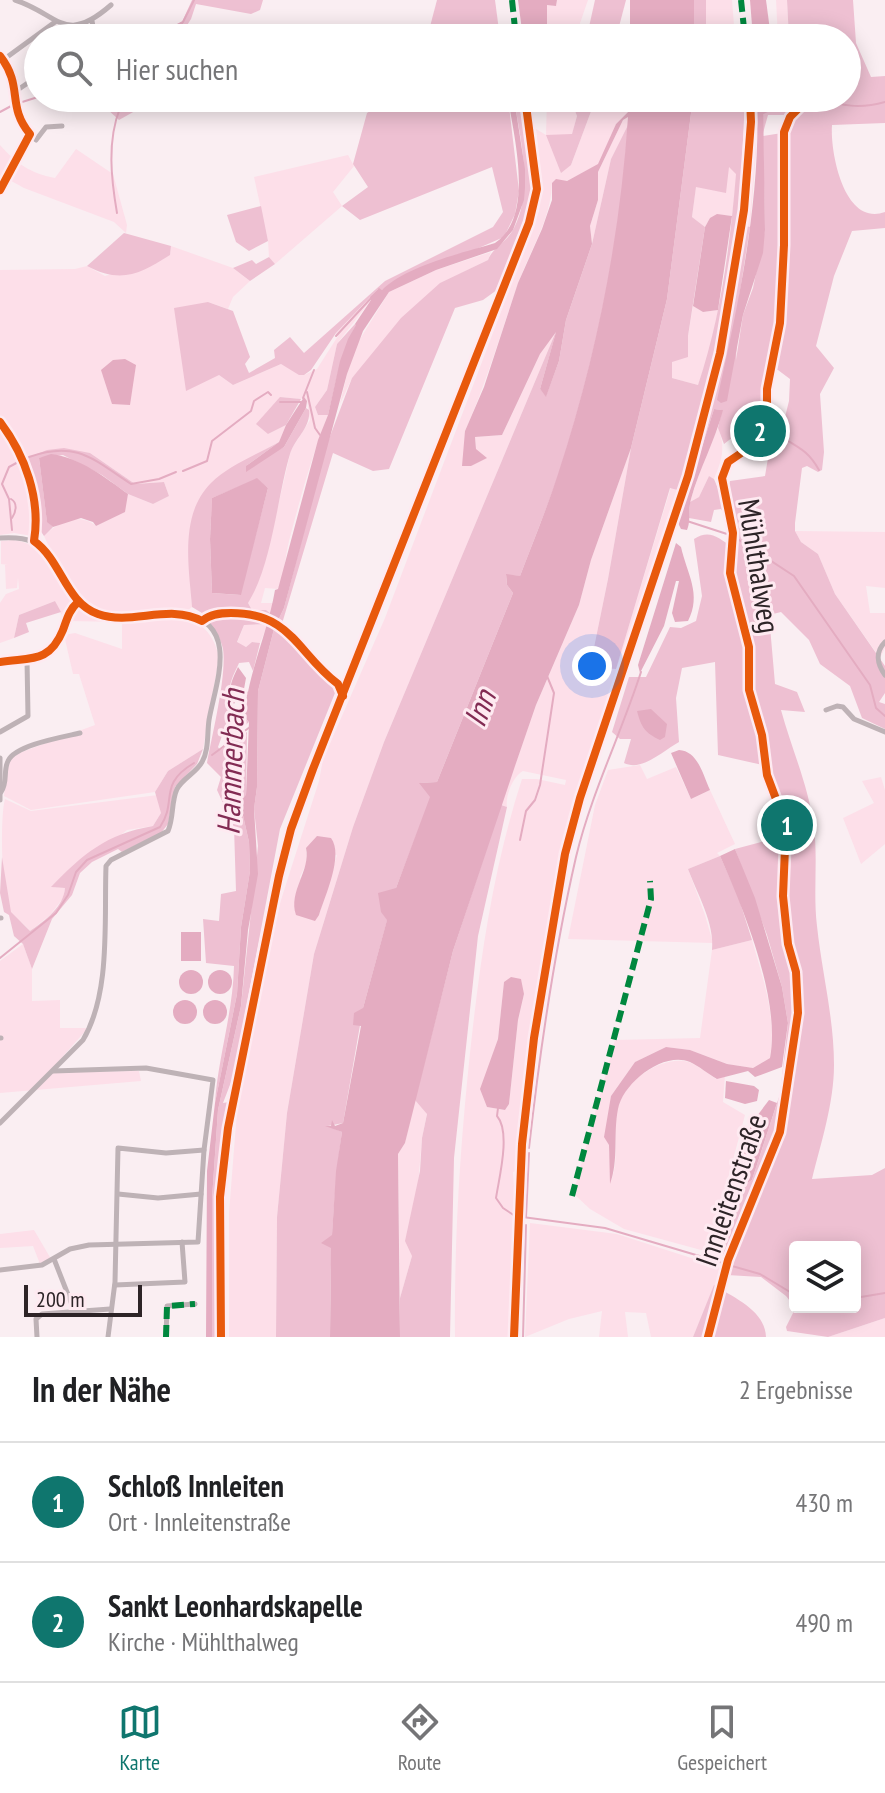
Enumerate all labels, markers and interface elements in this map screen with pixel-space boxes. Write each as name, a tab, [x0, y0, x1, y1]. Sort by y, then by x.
search box	[24, 24, 861, 112]
icon: search	[52, 46, 96, 90]
text: Hier suchen	[116, 49, 238, 88]
pin: 2	[734, 401, 786, 461]
street label: Mühlthalweg	[730, 496, 790, 636]
your location	[572, 646, 612, 686]
water label: Inn	[453, 682, 506, 732]
water label: Hammerbach	[206, 687, 254, 836]
pin: 1	[761, 795, 813, 855]
street label: Innleitenstraße	[686, 1109, 774, 1271]
map controls	[789, 1241, 861, 1313]
button: layers	[789, 1241, 861, 1313]
scale bar	[24, 1281, 142, 1317]
text: 200 m	[36, 1285, 85, 1313]
text: In der Nähe	[32, 1367, 171, 1411]
text: 2 Ergebnisse	[739, 1373, 853, 1406]
text: Schloß Innleiten	[108, 1466, 284, 1505]
text: 1	[52, 1486, 64, 1519]
text: 430 m	[795, 1486, 853, 1519]
text: Ort · Innleitenstraße	[108, 1505, 291, 1538]
text: Sankt Leonhardskapelle	[108, 1586, 363, 1625]
text: 2	[52, 1606, 64, 1639]
text: 490 m	[795, 1606, 853, 1639]
text: Kirche · Mühlthalweg	[108, 1625, 299, 1658]
tab: Karte	[118, 1700, 162, 1776]
tab: Route	[398, 1700, 442, 1776]
tab: Gespeichert	[677, 1700, 767, 1776]

